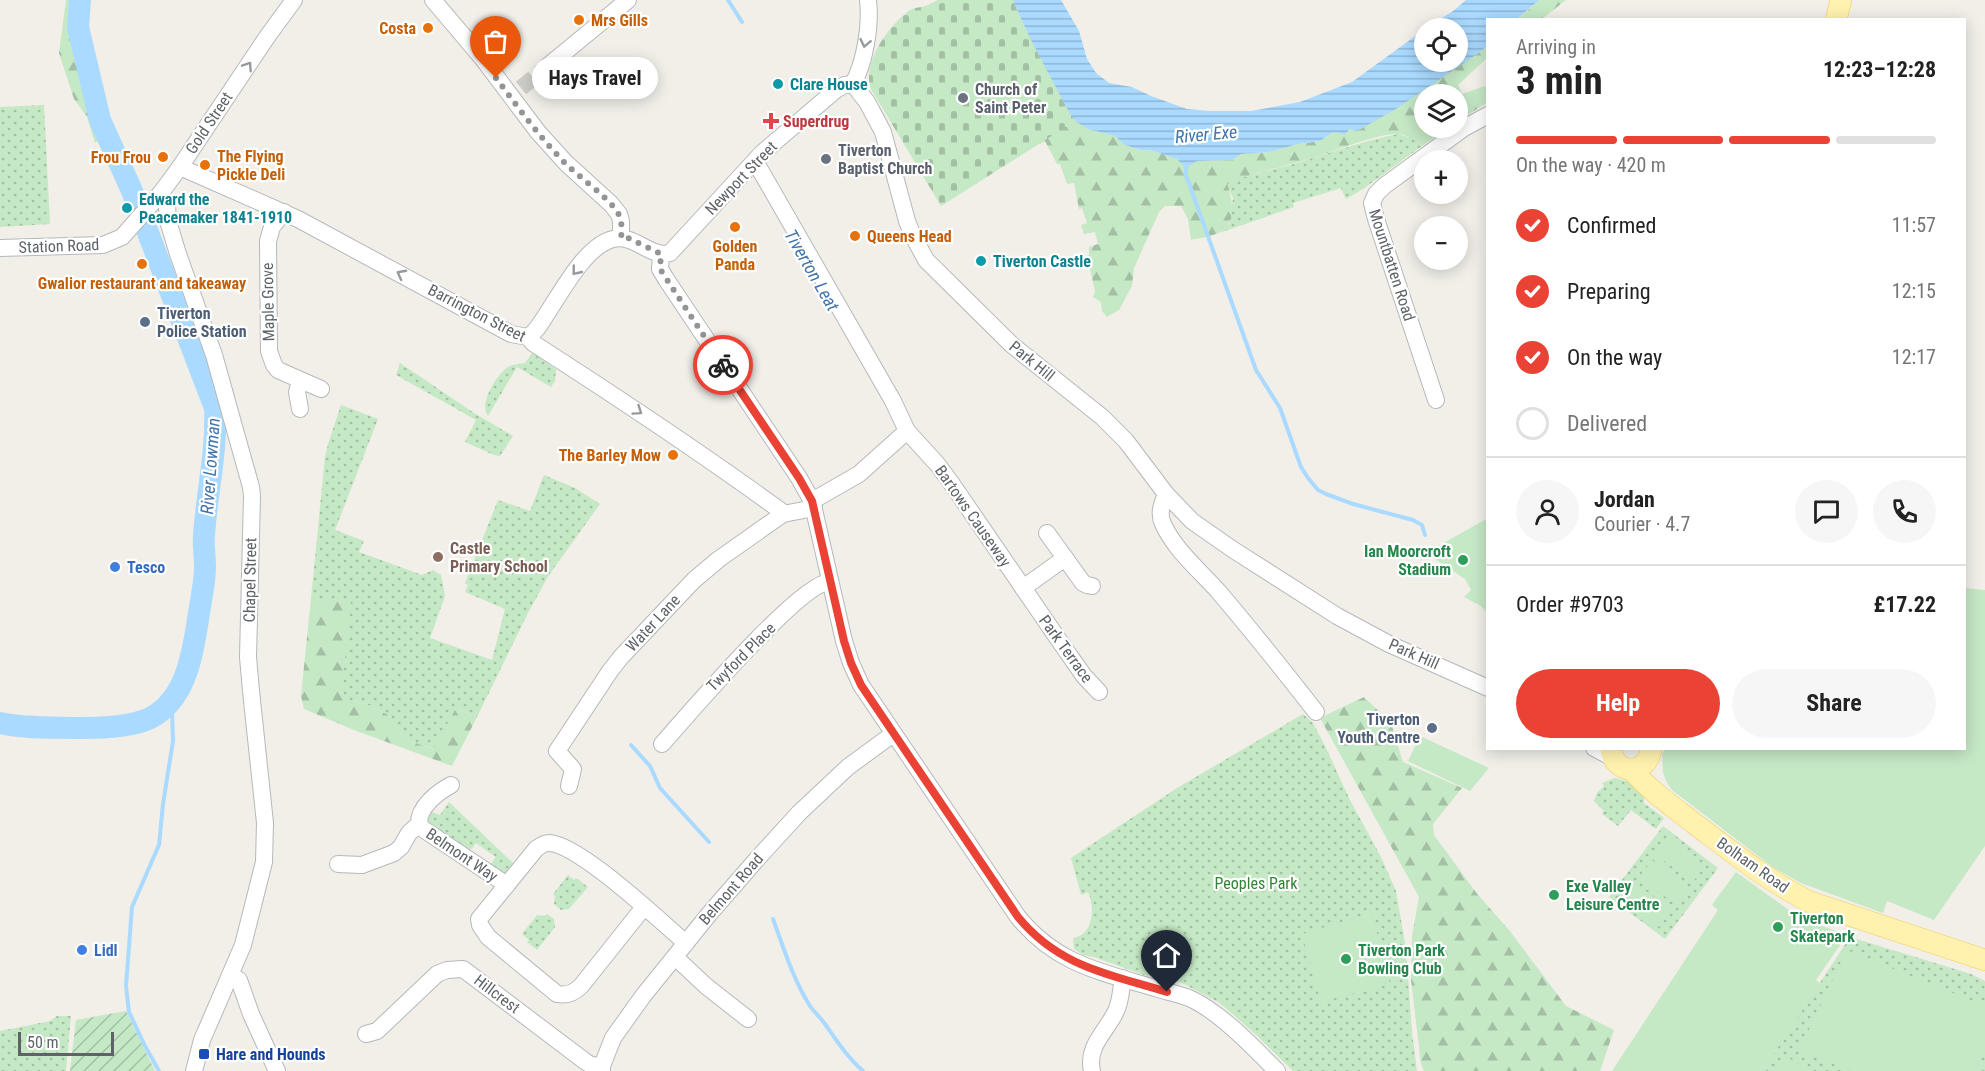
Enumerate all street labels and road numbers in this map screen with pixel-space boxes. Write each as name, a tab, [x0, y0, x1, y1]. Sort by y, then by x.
street label: Gold Street	[181, 88, 237, 157]
street label: Newport Street	[701, 137, 781, 219]
street label: Mountbatten Road	[1365, 207, 1419, 323]
street label: Station Road	[18, 235, 100, 257]
street label: Maple Grove	[258, 262, 278, 342]
street label: Barrington Street	[425, 280, 529, 346]
street label: Park Hill	[1005, 337, 1059, 385]
street label: Bartows Causeway	[931, 462, 1015, 571]
street label: Chapel Street	[240, 537, 260, 623]
street label: Water Lane	[622, 591, 684, 655]
street label: Park Terrace	[1035, 611, 1097, 687]
street label: Twyford Place	[703, 619, 779, 695]
street label: Park Hill	[1386, 635, 1442, 673]
street label: Belmont Way	[423, 824, 502, 886]
street label: Bolham Road	[1713, 833, 1793, 897]
street label: Belmont Road	[695, 849, 767, 929]
street label: Hillcrest	[470, 971, 524, 1018]

